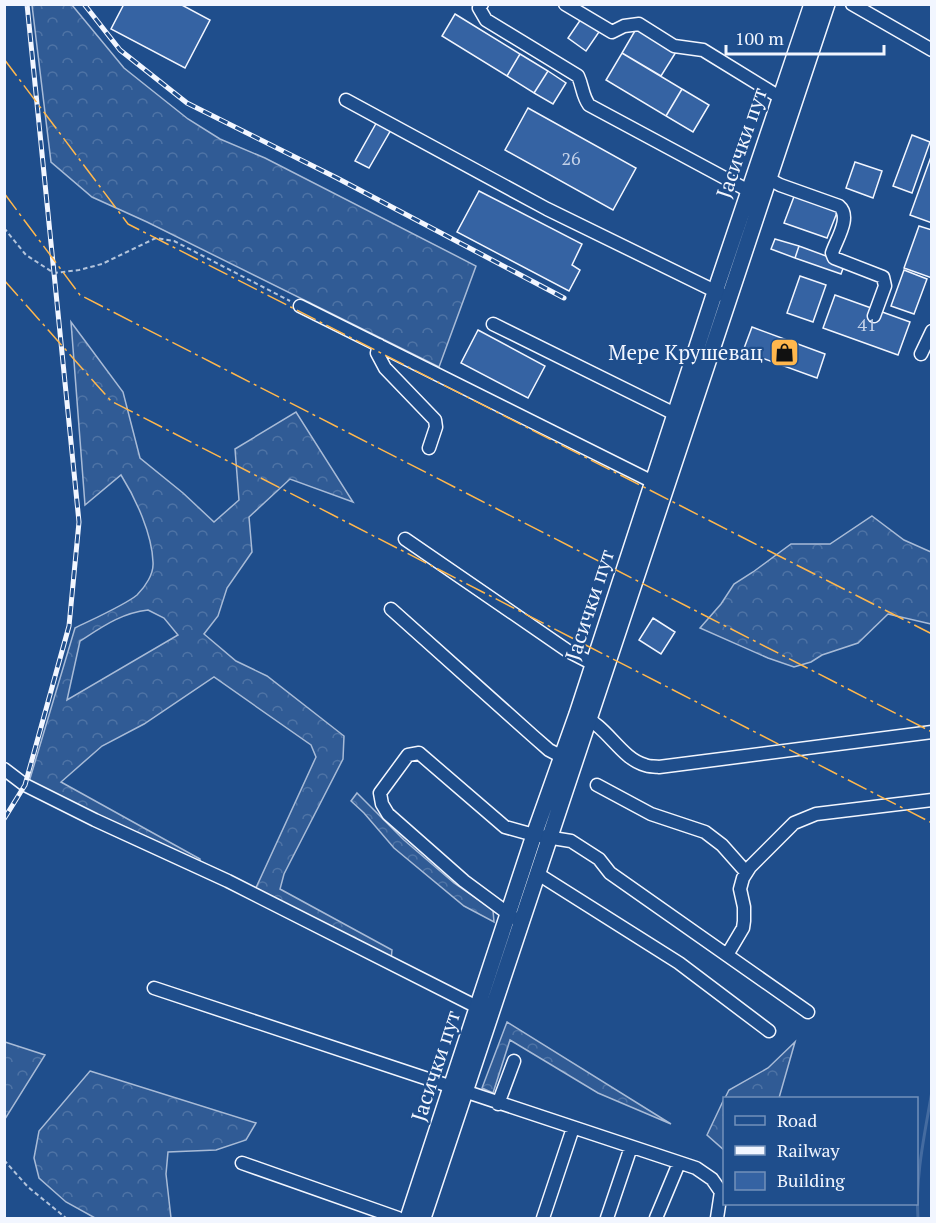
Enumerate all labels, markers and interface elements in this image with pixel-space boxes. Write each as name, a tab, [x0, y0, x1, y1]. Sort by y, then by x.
scale bar	[726, 18, 884, 56]
text: 100 m	[735, 26, 784, 50]
street label: Јасички пут	[709, 84, 773, 202]
house number: 26	[561, 146, 581, 170]
house number: 41	[857, 312, 877, 336]
shop icon: Мере Крушевац	[768, 337, 800, 369]
place label: Мере Крушевац	[608, 338, 763, 366]
street label: Јасички пут	[558, 546, 620, 664]
street label: Јасички пут	[404, 1007, 466, 1125]
legend	[723, 1097, 918, 1205]
text: Road	[777, 1108, 817, 1132]
text: Railway	[777, 1138, 841, 1162]
text: Building	[777, 1168, 845, 1192]

